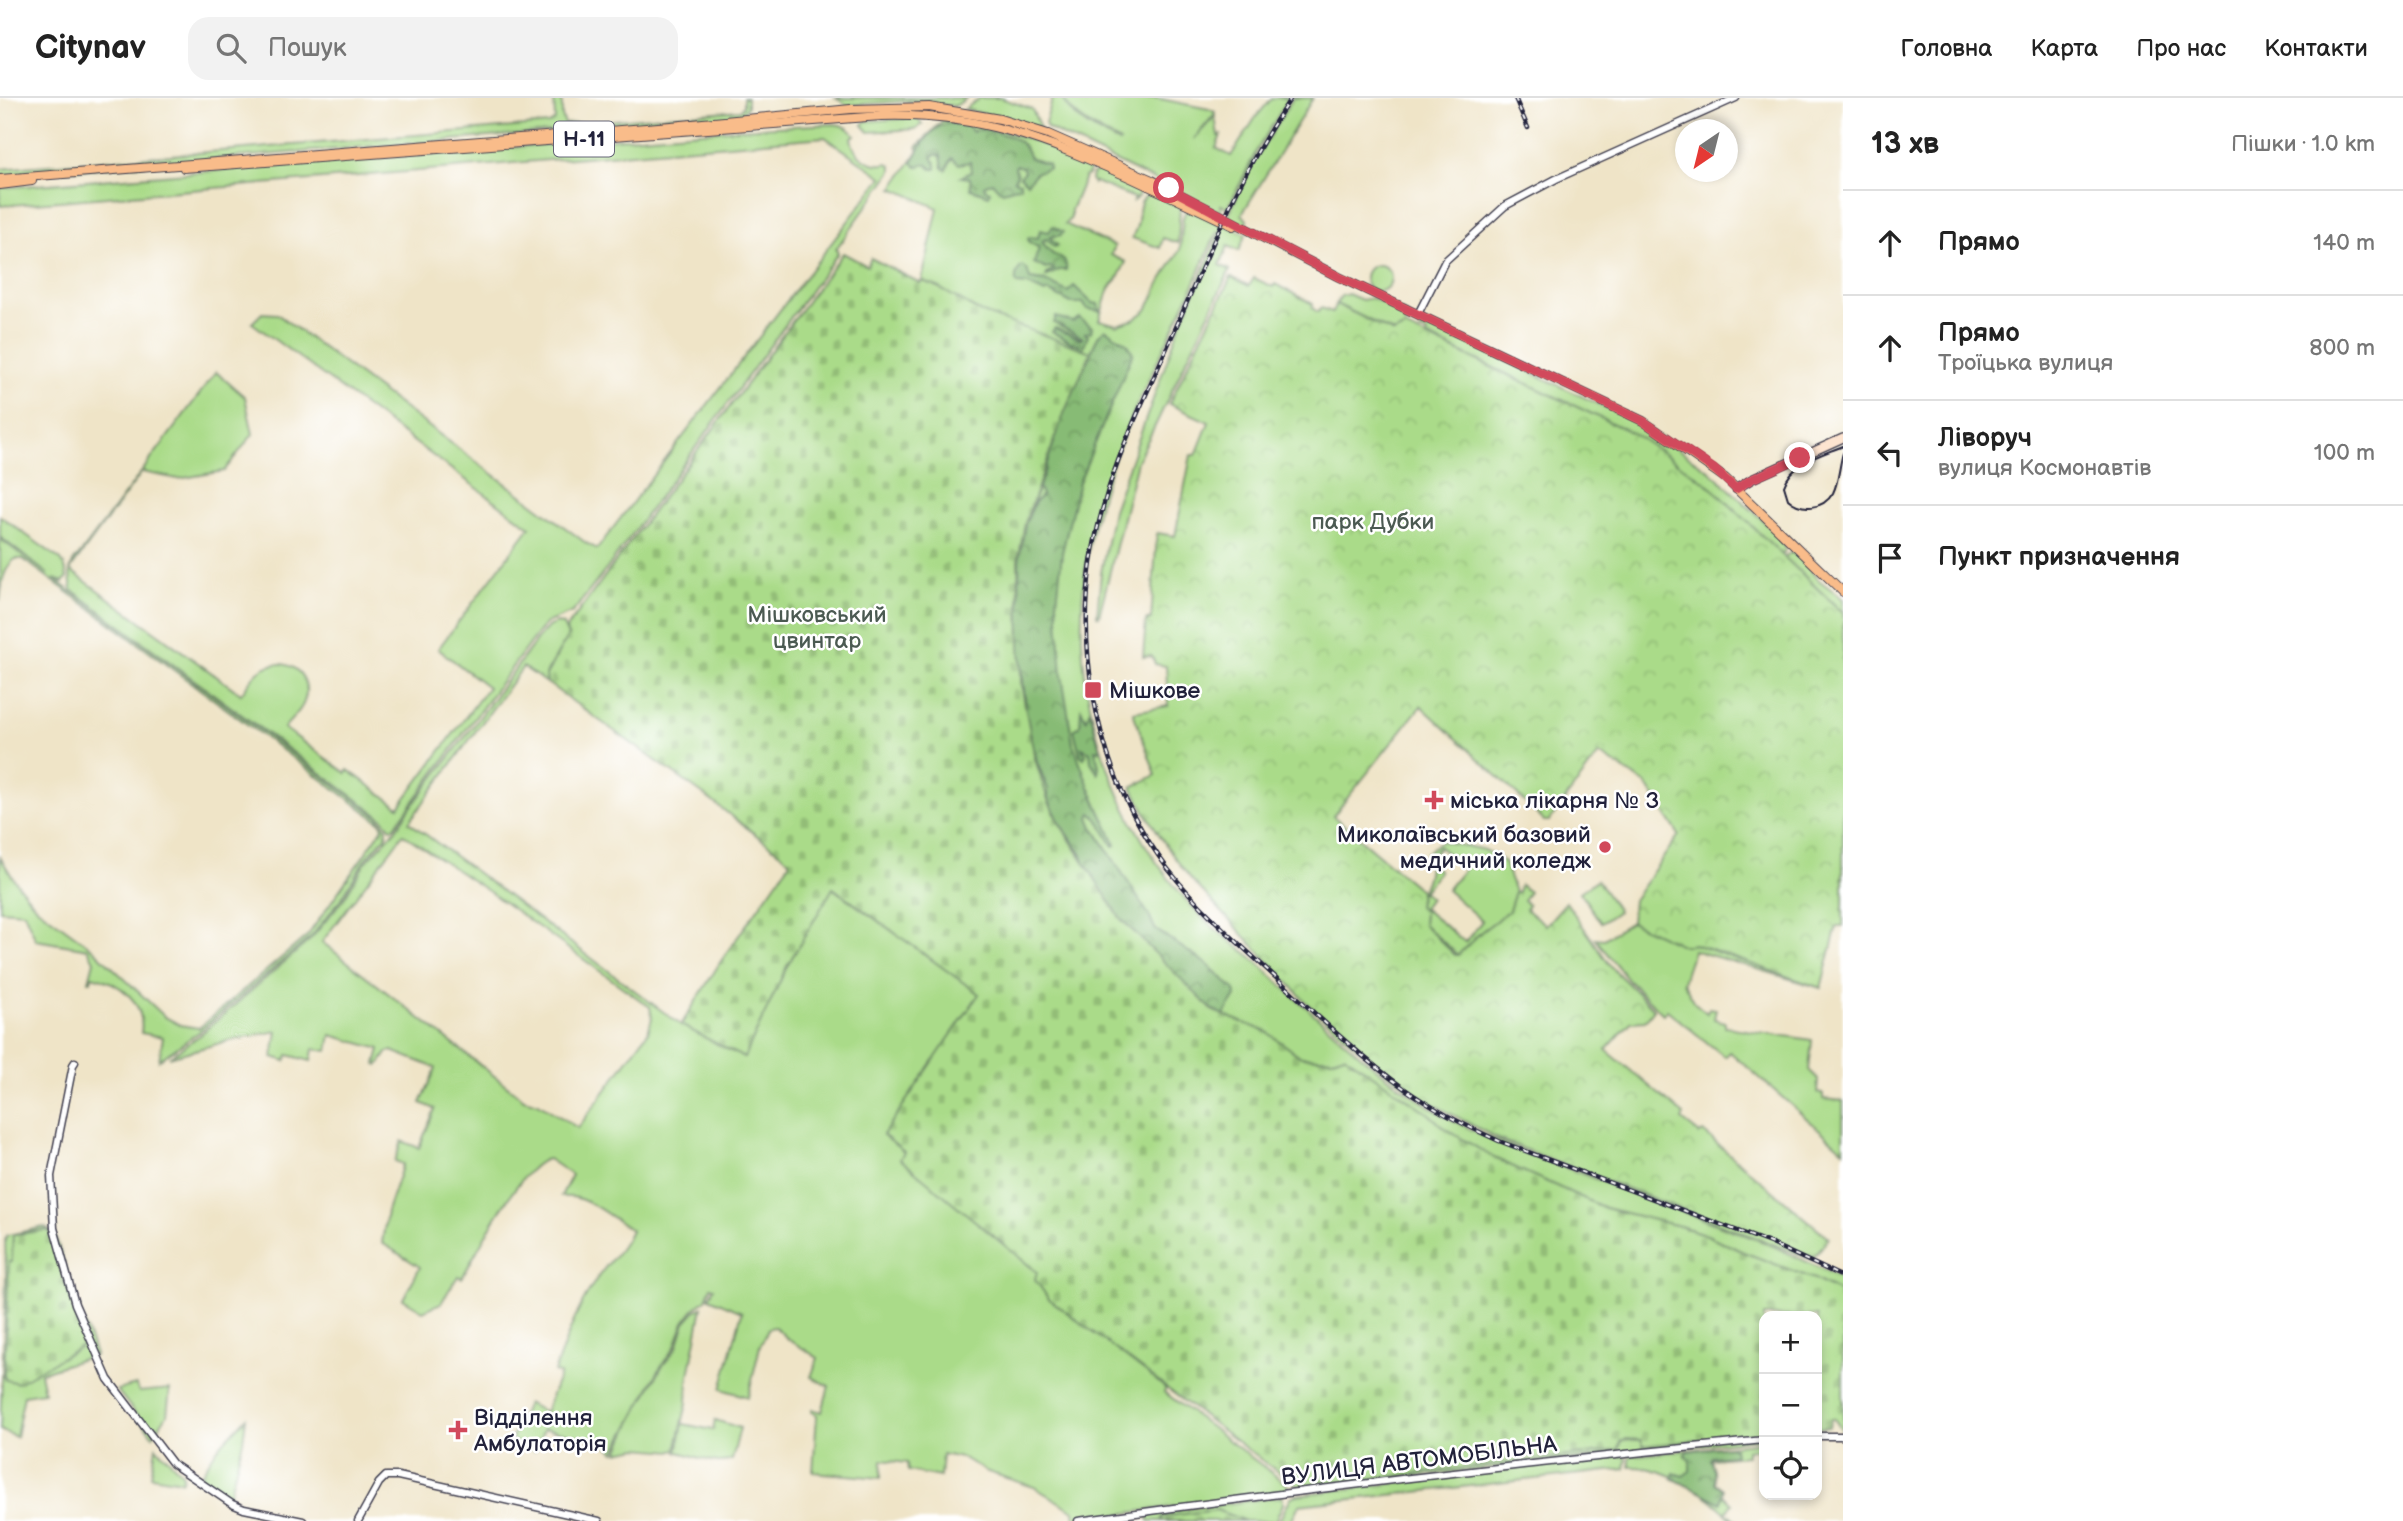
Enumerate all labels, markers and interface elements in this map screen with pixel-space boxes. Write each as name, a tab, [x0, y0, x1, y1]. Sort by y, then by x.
search box	[188, 17, 678, 80]
text: Citynav	[35, 28, 146, 68]
icon: search	[212, 29, 250, 67]
text: Пошук	[268, 33, 347, 64]
text: Головна	[1901, 34, 1993, 63]
text: Карта	[2031, 34, 2098, 63]
text: Про нас	[2136, 34, 2226, 63]
text: Контакти	[2264, 34, 2368, 63]
north arrow	[1675, 119, 1738, 182]
road number: Н-11	[554, 121, 614, 156]
text: 13 хв	[1871, 126, 1939, 162]
text: Пішки · 1.0 km	[2231, 130, 2375, 158]
route start	[1153, 172, 1184, 203]
icon: ahead	[1871, 224, 1909, 262]
text: Прямо	[1938, 227, 2020, 258]
text: 140 m	[2313, 229, 2375, 257]
text: Прямо	[1938, 318, 2020, 349]
icon: ahead	[1871, 329, 1909, 367]
text: 800 m	[2309, 334, 2375, 362]
text: Троїцька вулиця	[1938, 349, 2113, 377]
text: Ліворуч	[1938, 423, 2032, 454]
icon: left	[1871, 434, 1909, 472]
text: 100 m	[2314, 439, 2375, 467]
route end	[1784, 442, 1815, 473]
text: вулиця Космонавтів	[1938, 454, 2151, 482]
park label: парк Дубки	[1312, 508, 1434, 536]
icon: arrive	[1871, 539, 1909, 577]
text: Пункт призначення	[1938, 542, 2180, 573]
park label: Мішковський цвинтар	[747, 601, 887, 655]
place label: Мішкове	[1109, 677, 1200, 705]
marker: Мішкове	[1083, 680, 1103, 700]
place label: міська лікарня № 3	[1450, 787, 1659, 815]
marker: міська лікарня № 3	[1424, 790, 1444, 810]
place label: Миколаївський базовий медичний коледж	[1337, 821, 1591, 875]
marker: Миколаївський базовий медичний коледж	[1597, 839, 1613, 855]
map controls	[1759, 1311, 1822, 1500]
button: +	[1759, 1311, 1822, 1374]
button: −	[1759, 1374, 1822, 1437]
place label: Відділення Амбулаторія	[473, 1404, 607, 1458]
marker: Відділення Амбулаторія	[448, 1420, 468, 1440]
street label: ВУЛИЦЯ АВТОМОБІЛЬНА	[1280, 1430, 1559, 1492]
button: locate	[1759, 1437, 1822, 1500]

